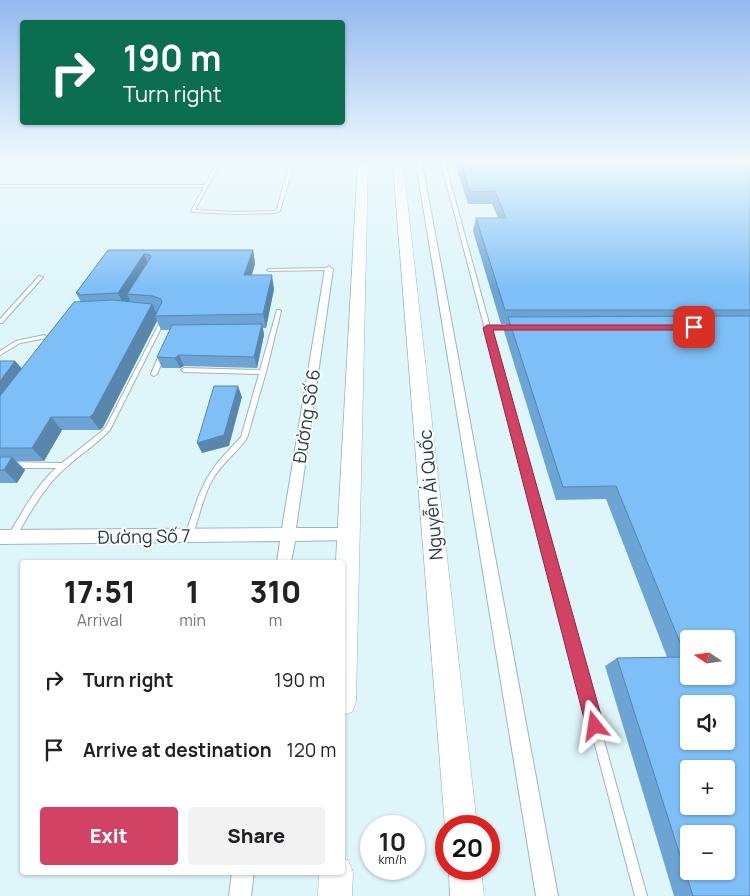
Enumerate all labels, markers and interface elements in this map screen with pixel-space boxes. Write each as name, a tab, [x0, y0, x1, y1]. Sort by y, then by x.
text: 190 m	[123, 34, 222, 82]
icon: right	[40, 40, 105, 105]
text: Turn right	[123, 79, 221, 109]
pin	[673, 306, 715, 348]
icon: arrive	[680, 313, 708, 341]
street label: Đường Số 6	[287, 367, 325, 465]
street label: Nguyễn Ái Quốc	[412, 429, 448, 561]
street label: Đường Số 7	[97, 523, 191, 549]
text: 17:51	[64, 571, 136, 612]
text: 1	[186, 571, 199, 612]
text: 310	[250, 571, 301, 612]
text: Arrival	[77, 609, 122, 631]
text: min	[179, 609, 206, 631]
text: m	[269, 609, 282, 631]
north arrow	[680, 630, 735, 685]
map controls	[680, 630, 735, 880]
icon: right	[40, 666, 68, 694]
text: Turn right	[83, 667, 173, 693]
text: 190 m	[274, 667, 325, 693]
button: sound	[680, 695, 735, 750]
position arrow	[568, 699, 620, 751]
icon: arrive	[40, 736, 68, 764]
text: Arrive at destination	[83, 737, 272, 763]
text: 120 m	[287, 737, 336, 763]
button: +	[680, 760, 735, 815]
button: Exit	[40, 807, 178, 865]
button: Share	[188, 807, 325, 865]
speed limit sign: 20	[435, 815, 500, 880]
text: 10	[379, 824, 406, 859]
button: −	[680, 825, 735, 880]
text: km/h	[379, 851, 406, 868]

